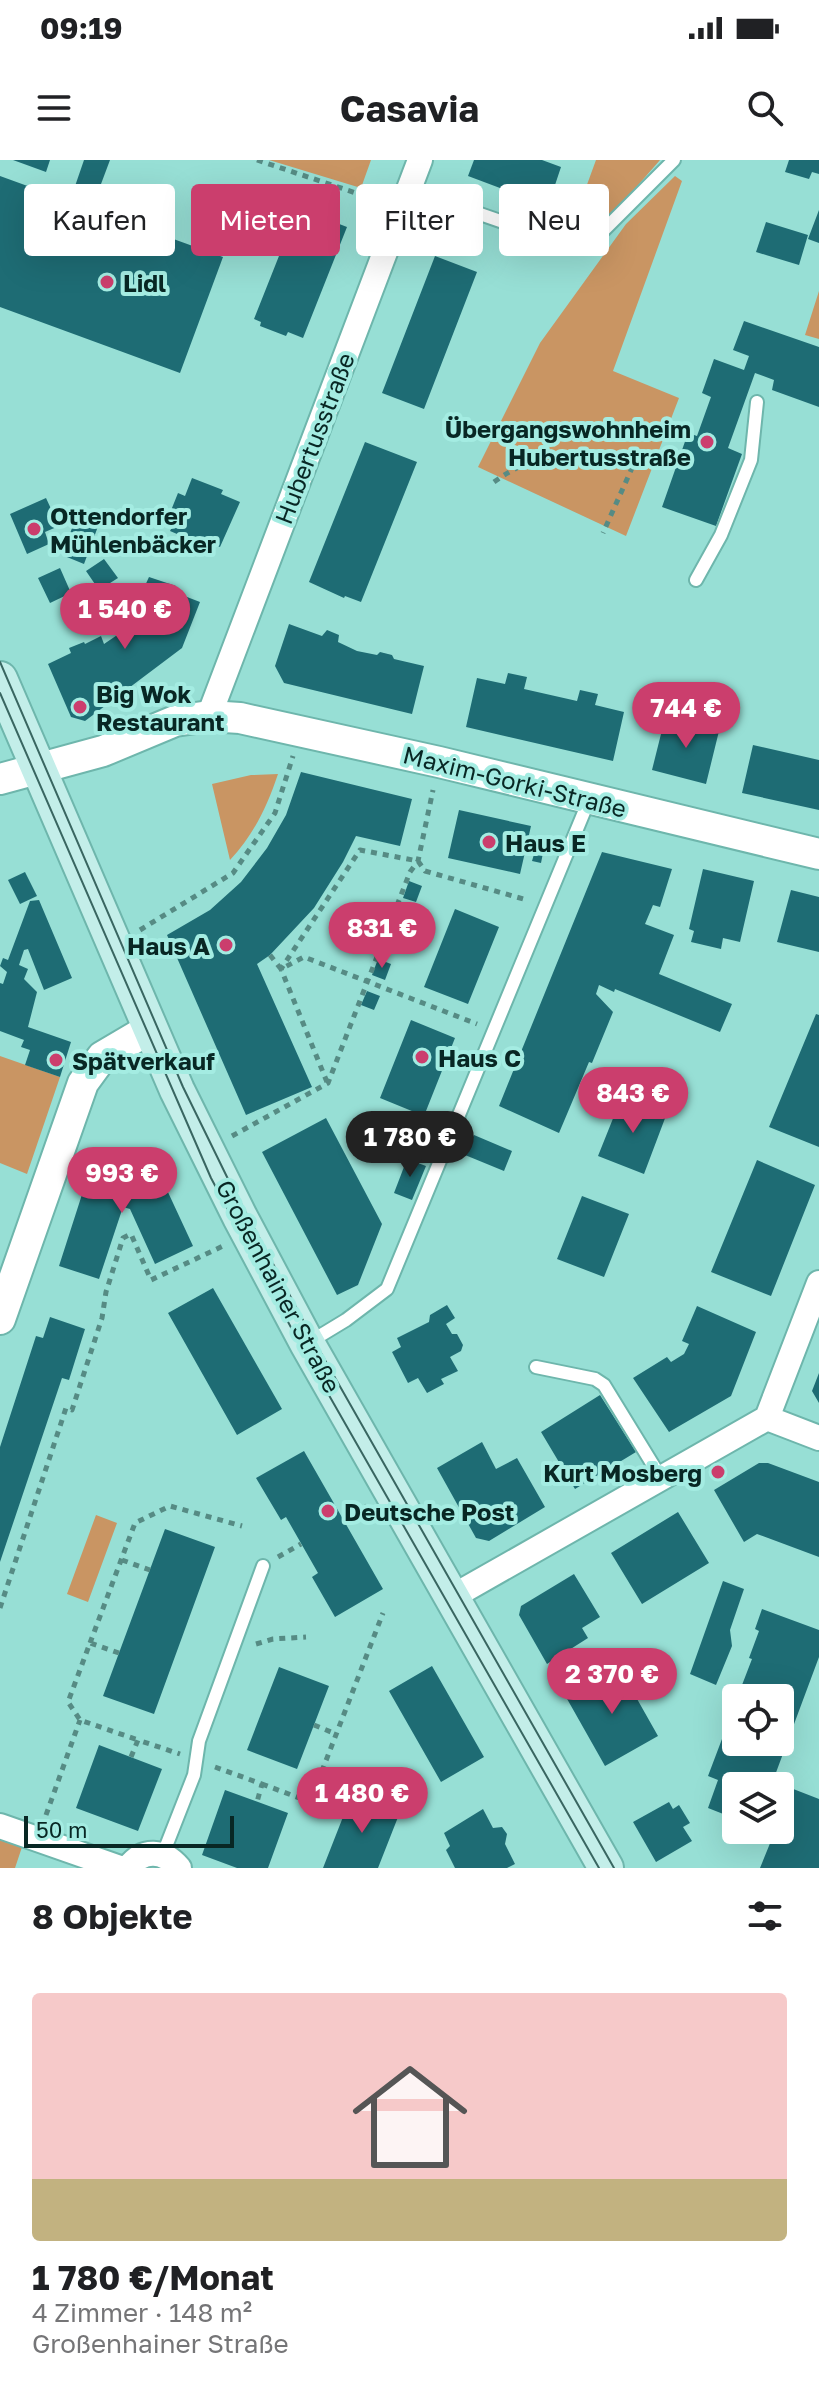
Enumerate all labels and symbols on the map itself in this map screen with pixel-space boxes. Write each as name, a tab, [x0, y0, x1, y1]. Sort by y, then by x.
place label: Lidl	[123, 268, 166, 297]
marker: Lidl	[98, 273, 116, 291]
street label: Hubertusstraße	[268, 348, 360, 528]
place label: Übergangswohnheim Hubertusstraße	[445, 414, 691, 471]
marker: Übergangswohnheim Hubertusstraße	[698, 433, 716, 451]
place label: Ottendorfer Mühlenbäcker	[50, 501, 216, 558]
marker: Ottendorfer Mühlenbäcker	[25, 520, 43, 538]
pin: 1 540 €	[51, 583, 199, 651]
place label: Big Wok Restaurant	[96, 679, 225, 736]
pin: 744 €	[630, 682, 742, 750]
marker: Big Wok Restaurant	[71, 698, 89, 716]
street label: Maxim-Gorki-Straße	[400, 739, 630, 823]
place label: Haus E	[505, 828, 586, 857]
marker: Haus E	[480, 833, 498, 851]
pin: 831 €	[326, 902, 438, 970]
place label: Haus A	[127, 931, 210, 960]
marker: Haus A	[217, 936, 235, 954]
place label: Haus C	[438, 1043, 521, 1072]
place label: Spätverkauf	[72, 1046, 215, 1075]
marker: Haus C	[413, 1048, 431, 1066]
marker: Spätverkauf	[47, 1051, 65, 1069]
pin: 843 €	[577, 1067, 689, 1135]
pin: 1 780 €	[336, 1111, 484, 1179]
pin: 993 €	[66, 1147, 178, 1215]
street label: Großenhainer Straße	[211, 1175, 347, 1397]
place label: Kurt Mosberg	[543, 1458, 702, 1487]
marker: Kurt Mosberg	[709, 1463, 727, 1481]
place label: Deutsche Post	[344, 1497, 514, 1526]
marker: Deutsche Post	[319, 1502, 337, 1520]
pin: 2 370 €	[538, 1648, 686, 1716]
pin: 1 480 €	[288, 1767, 436, 1835]
scale bar	[24, 1812, 234, 1848]

